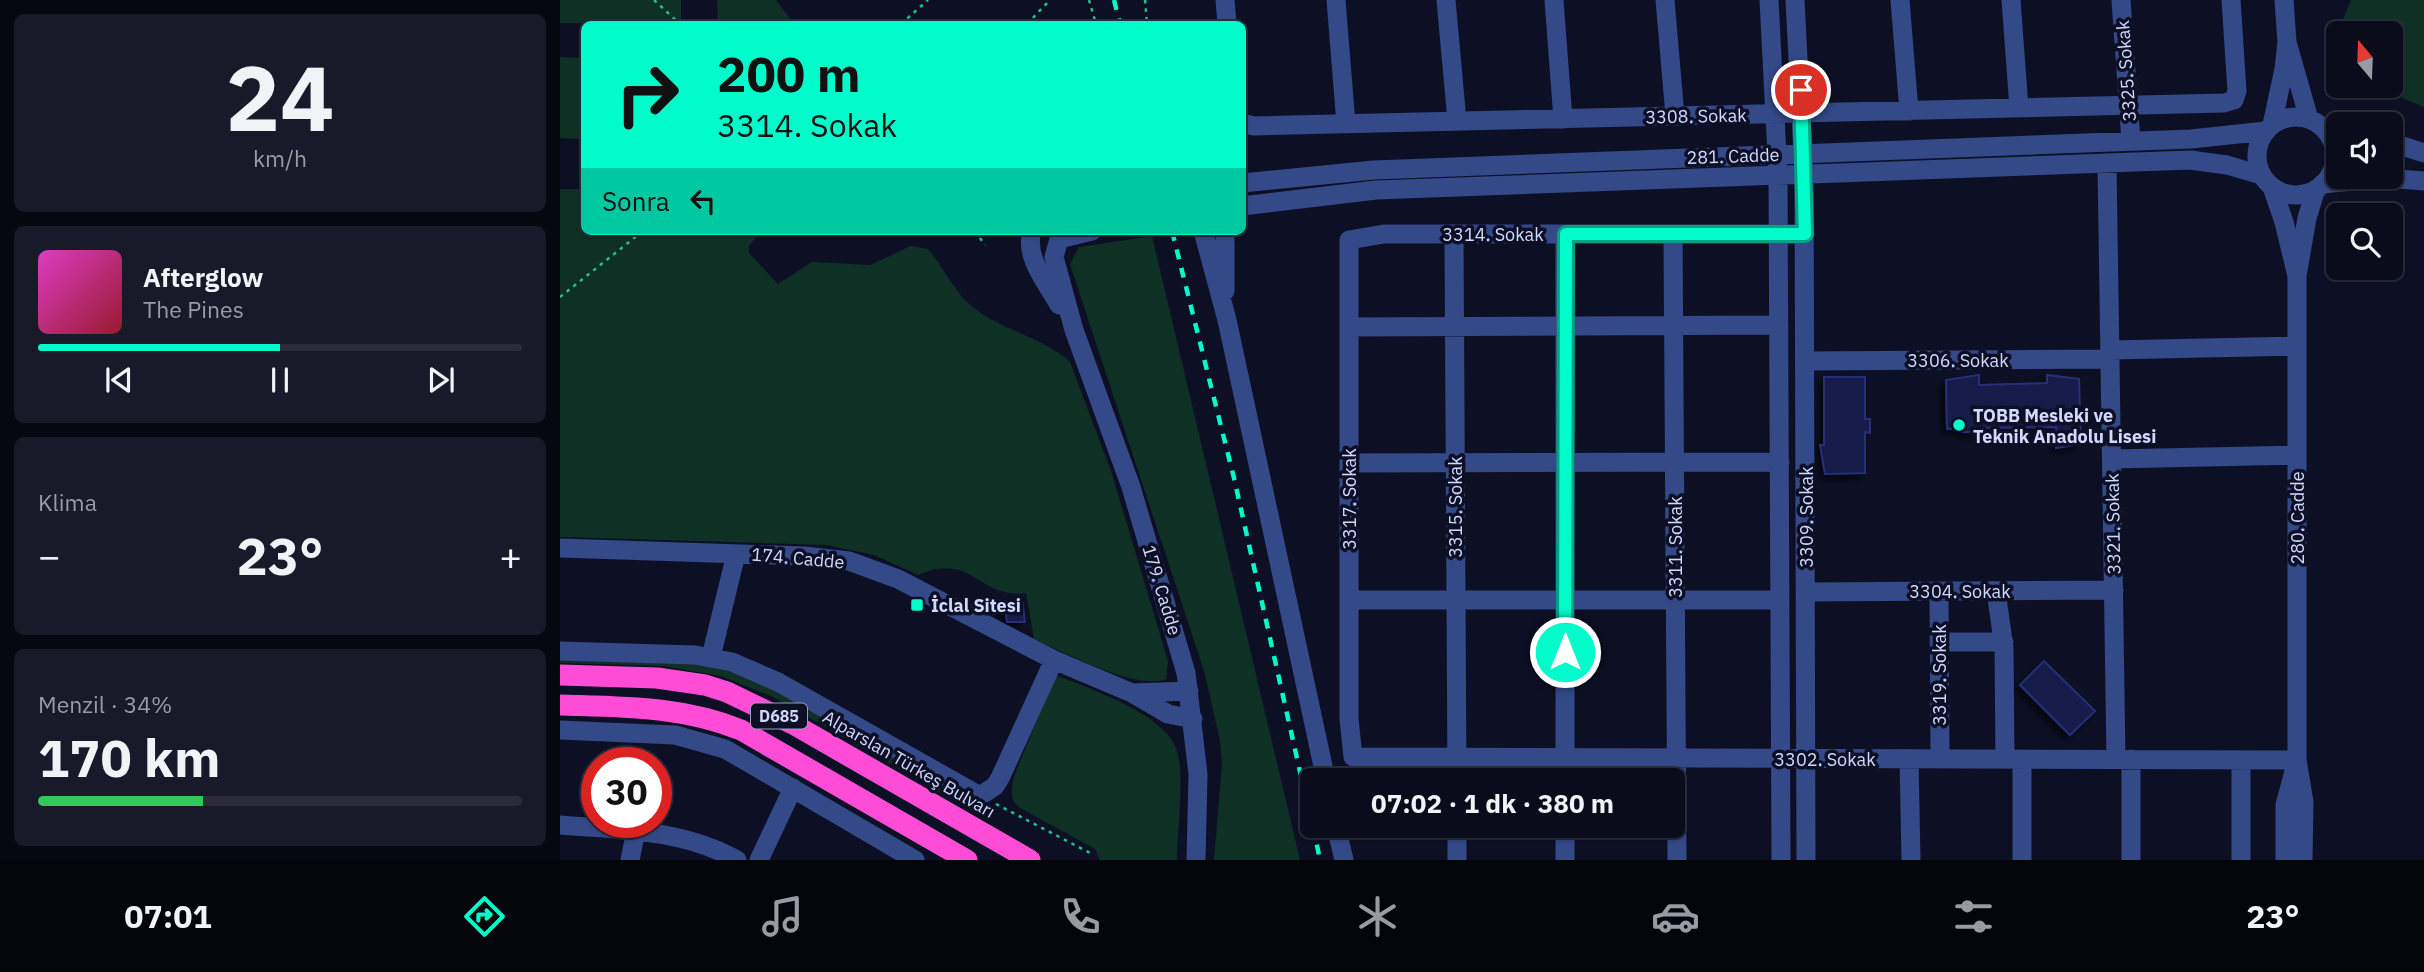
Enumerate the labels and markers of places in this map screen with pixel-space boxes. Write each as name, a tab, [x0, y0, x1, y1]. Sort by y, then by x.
pin	[1771, 60, 1831, 120]
place label: TOBB Mesleki ve Teknik Anadolu Lisesi	[1973, 404, 2156, 448]
marker: TOBB Mesleki ve Teknik Anadolu Lisesi	[1951, 417, 1967, 433]
place label: İclal Sitesi	[931, 594, 1021, 617]
marker: İclal Sitesi	[909, 597, 925, 613]

